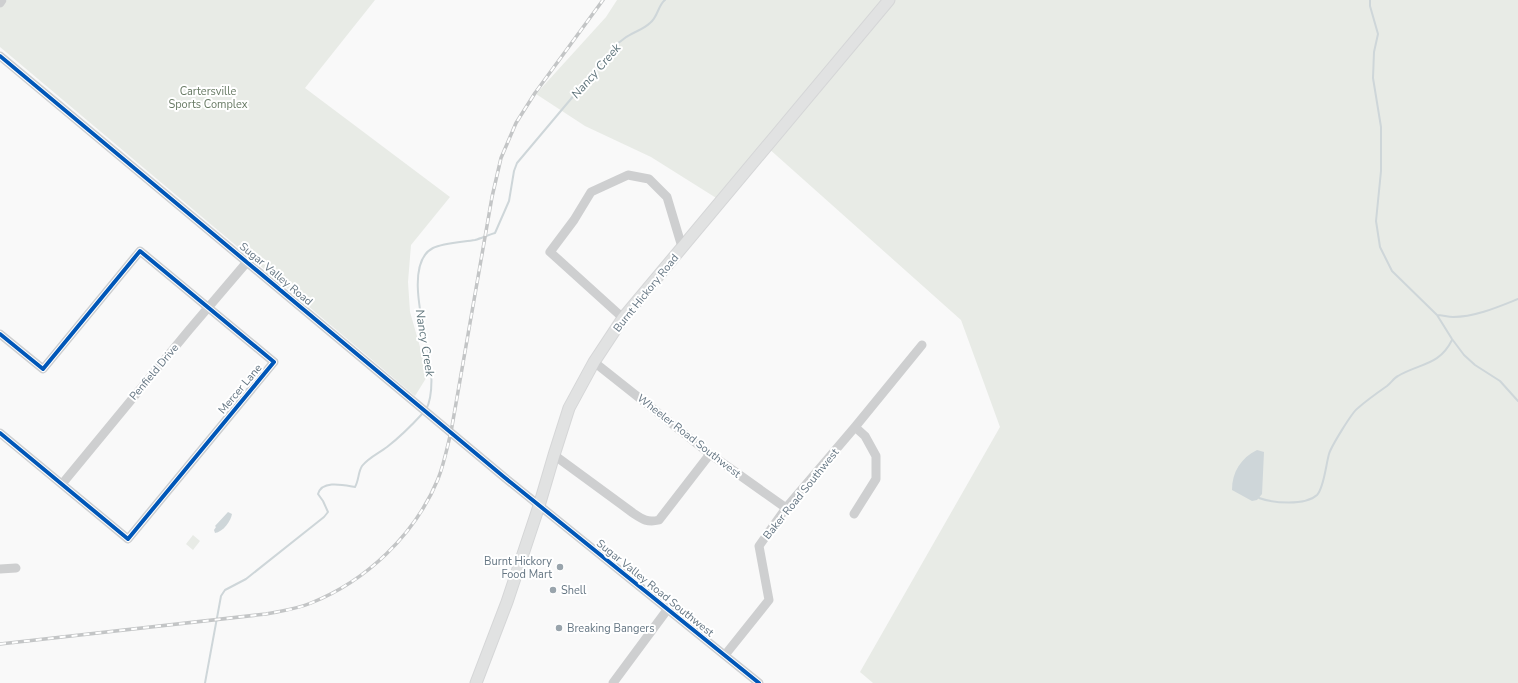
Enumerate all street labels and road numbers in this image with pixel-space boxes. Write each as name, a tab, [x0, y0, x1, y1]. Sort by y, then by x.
street label: Sugar Valley Road	[236, 239, 316, 309]
street label: Burnt Hickory Road	[610, 251, 682, 335]
street label: Penfield Drive	[126, 341, 182, 403]
street label: Mercer Lane	[215, 361, 265, 417]
street label: Wheeler Road Southwest	[634, 391, 744, 481]
street label: Baker Road Southwest	[760, 445, 842, 543]
street label: Sugar Valley Road Southwest	[593, 536, 717, 640]

